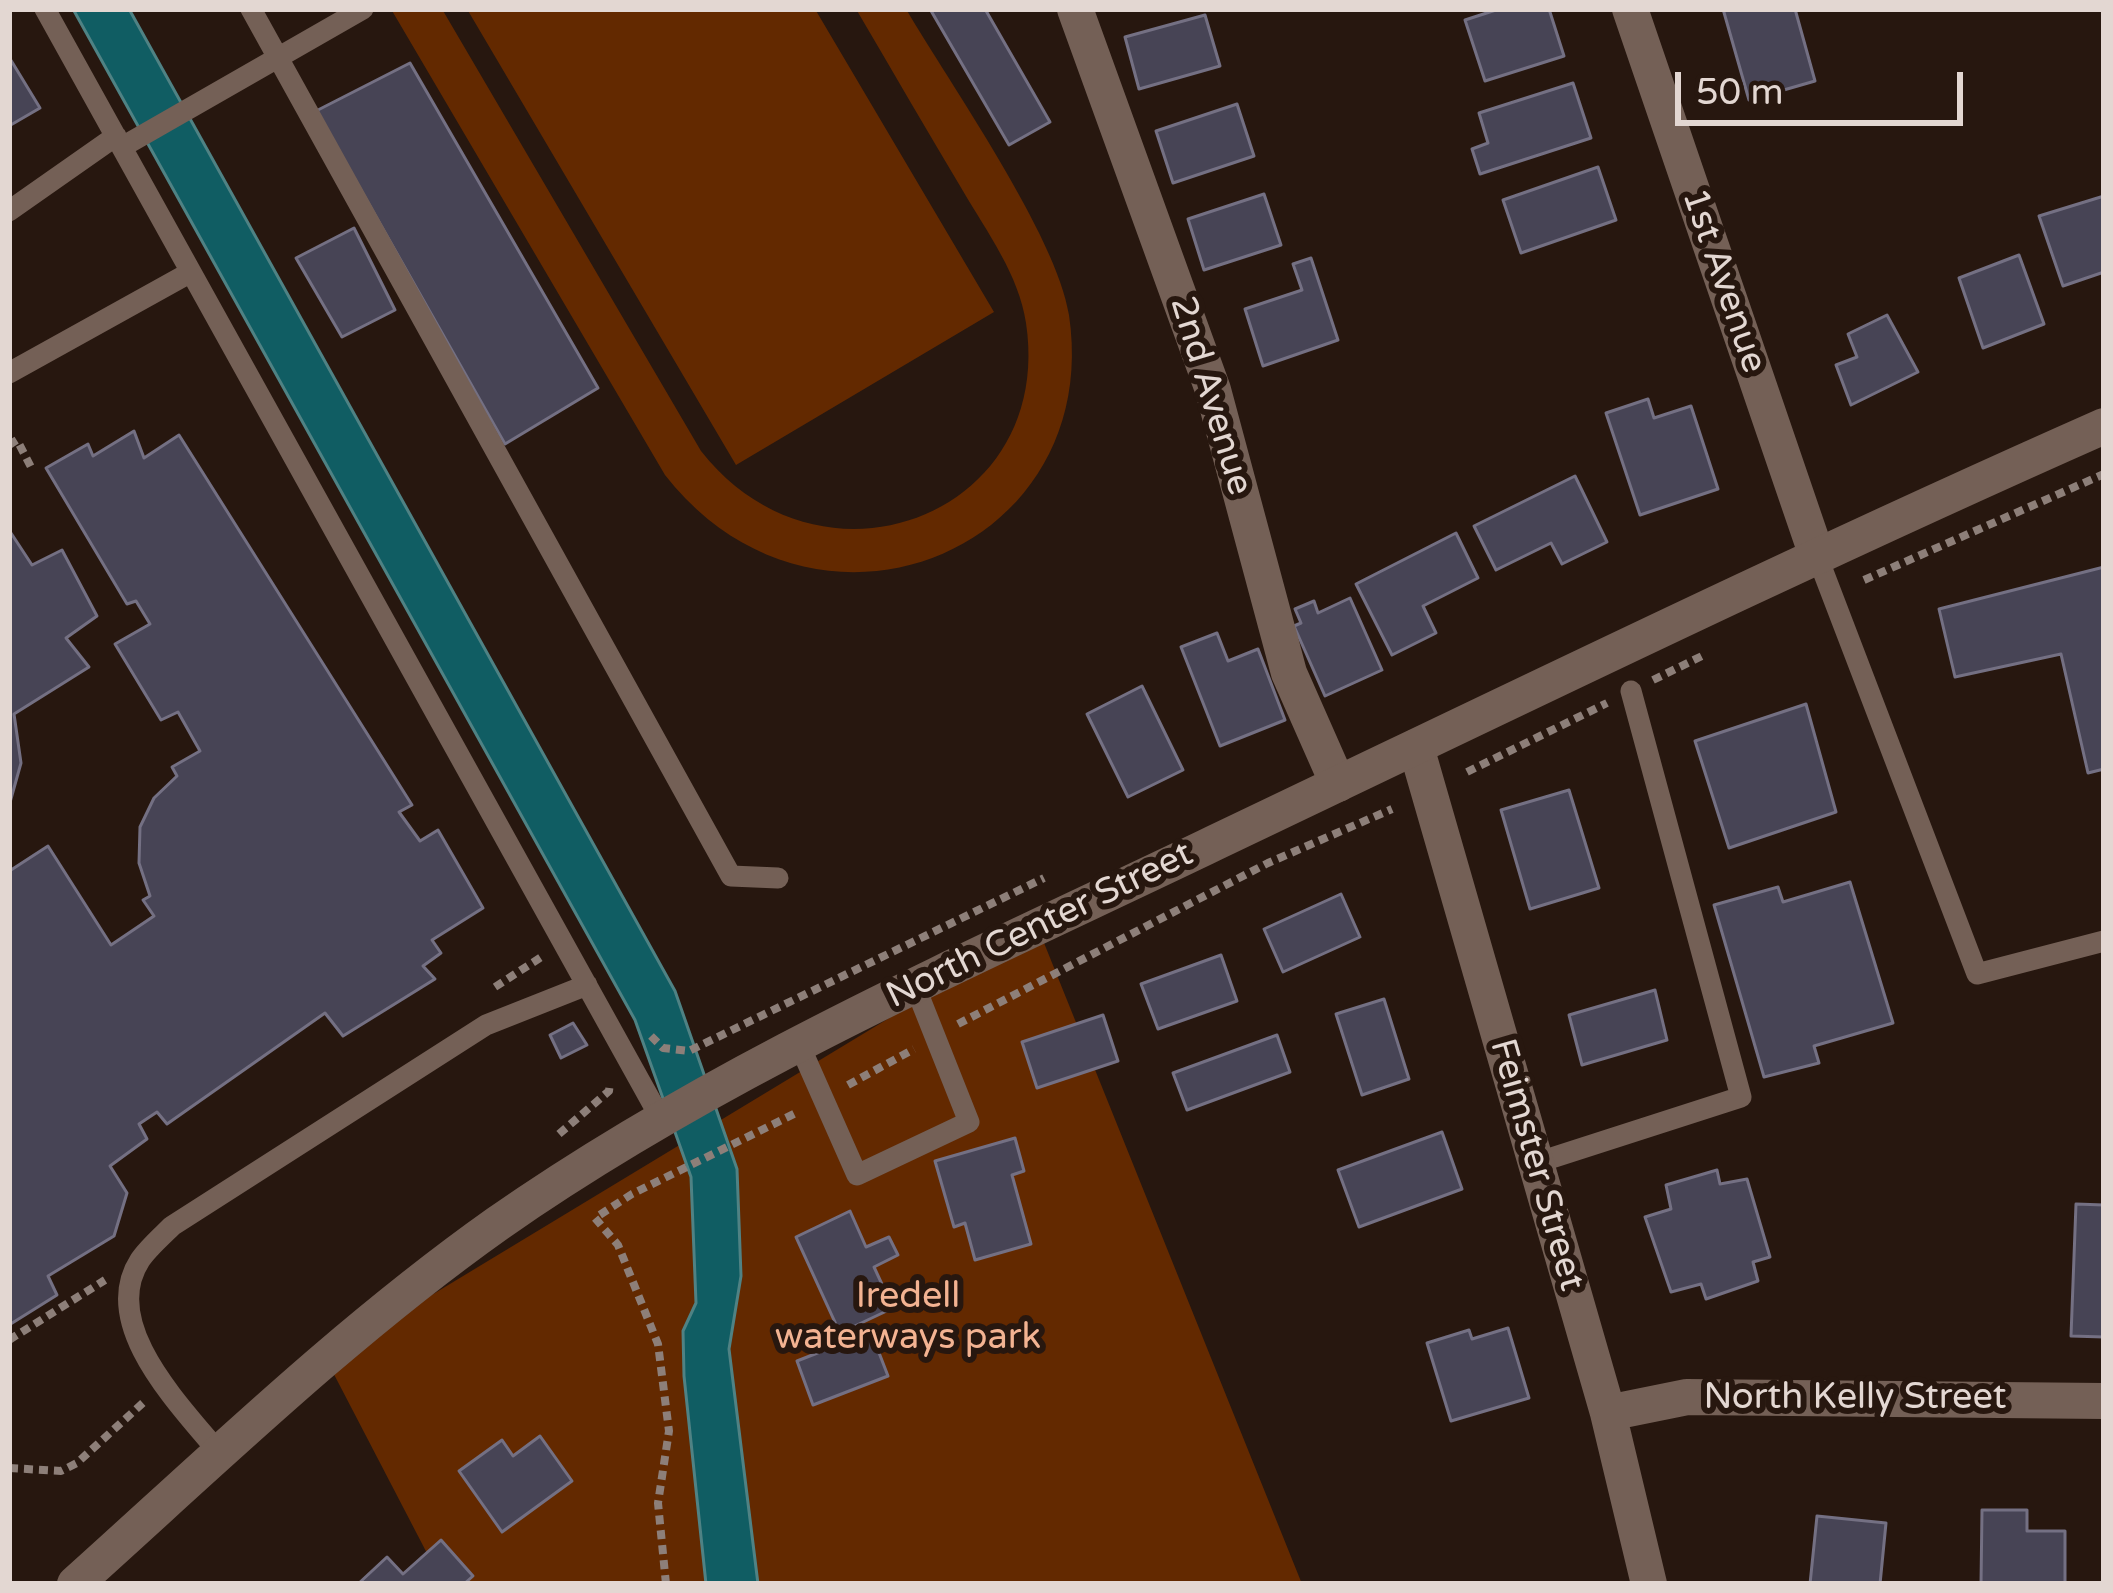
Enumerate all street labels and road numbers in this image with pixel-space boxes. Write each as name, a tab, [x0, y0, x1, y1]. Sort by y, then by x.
street label: 1st Avenue	[1671, 183, 1775, 379]
street label: 2nd Avenue	[1159, 291, 1261, 501]
street label: North Center Street	[880, 833, 1200, 1019]
street label: Feimster Street	[1479, 1034, 1593, 1296]
street label: North Kelly Street	[1703, 1377, 2007, 1421]

